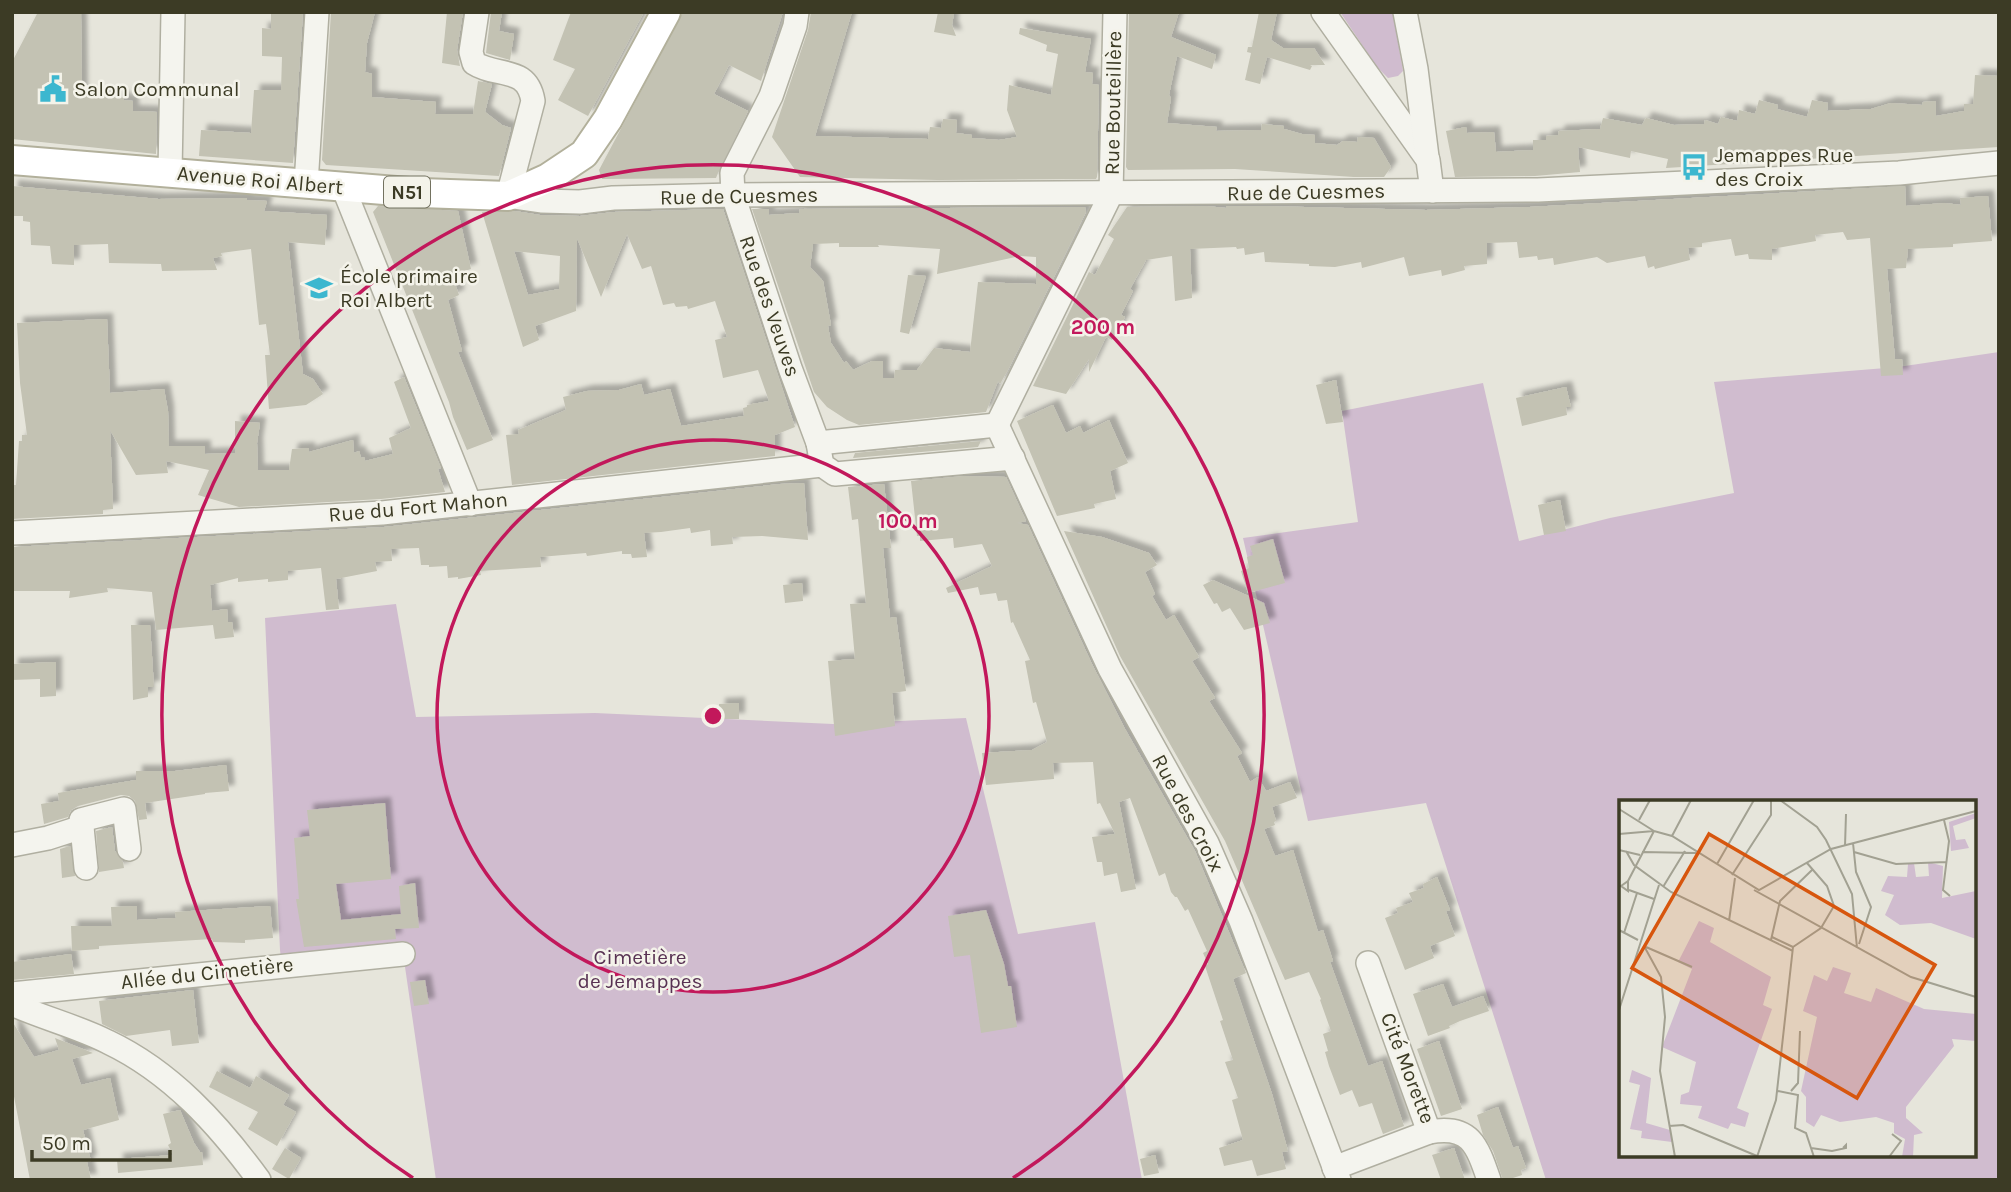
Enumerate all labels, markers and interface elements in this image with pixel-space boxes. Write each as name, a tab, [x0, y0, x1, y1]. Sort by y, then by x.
street label: Rue Bouteillère	[1100, 31, 1126, 175]
public building icon: Salon Communal	[38, 74, 68, 104]
place label: Salon Communal	[74, 77, 240, 101]
place label: Jemappes Rue des Croix	[1715, 143, 1853, 191]
bus stop icon: Jemappes Rue des Croix	[1679, 152, 1709, 182]
street label: Avenue Roi Albert	[176, 161, 344, 199]
road number: N51	[384, 176, 430, 208]
street label: Rue de Cuesmes	[1227, 179, 1385, 205]
street label: Rue de Cuesmes	[660, 183, 818, 209]
street label: Rue des Veuves	[735, 232, 805, 380]
place label: École primaire Roi Albert	[340, 264, 478, 312]
school or university icon: École primaire Roi Albert	[304, 273, 334, 303]
text: 200 m	[1071, 315, 1135, 339]
street label: Rue du Fort Mahon	[327, 487, 509, 527]
text: 100 m	[878, 509, 938, 533]
centre of rings	[701, 704, 725, 728]
street label: Rue des Croix	[1147, 750, 1229, 876]
inset map	[1619, 800, 1976, 1157]
park label: Cimetière de Jemappes	[577, 945, 703, 993]
street label: Allée du Cimetière	[120, 952, 294, 994]
street label: Cité Morette	[1376, 1009, 1440, 1127]
scale bar	[32, 1118, 170, 1162]
text: 50 m	[42, 1131, 91, 1155]

